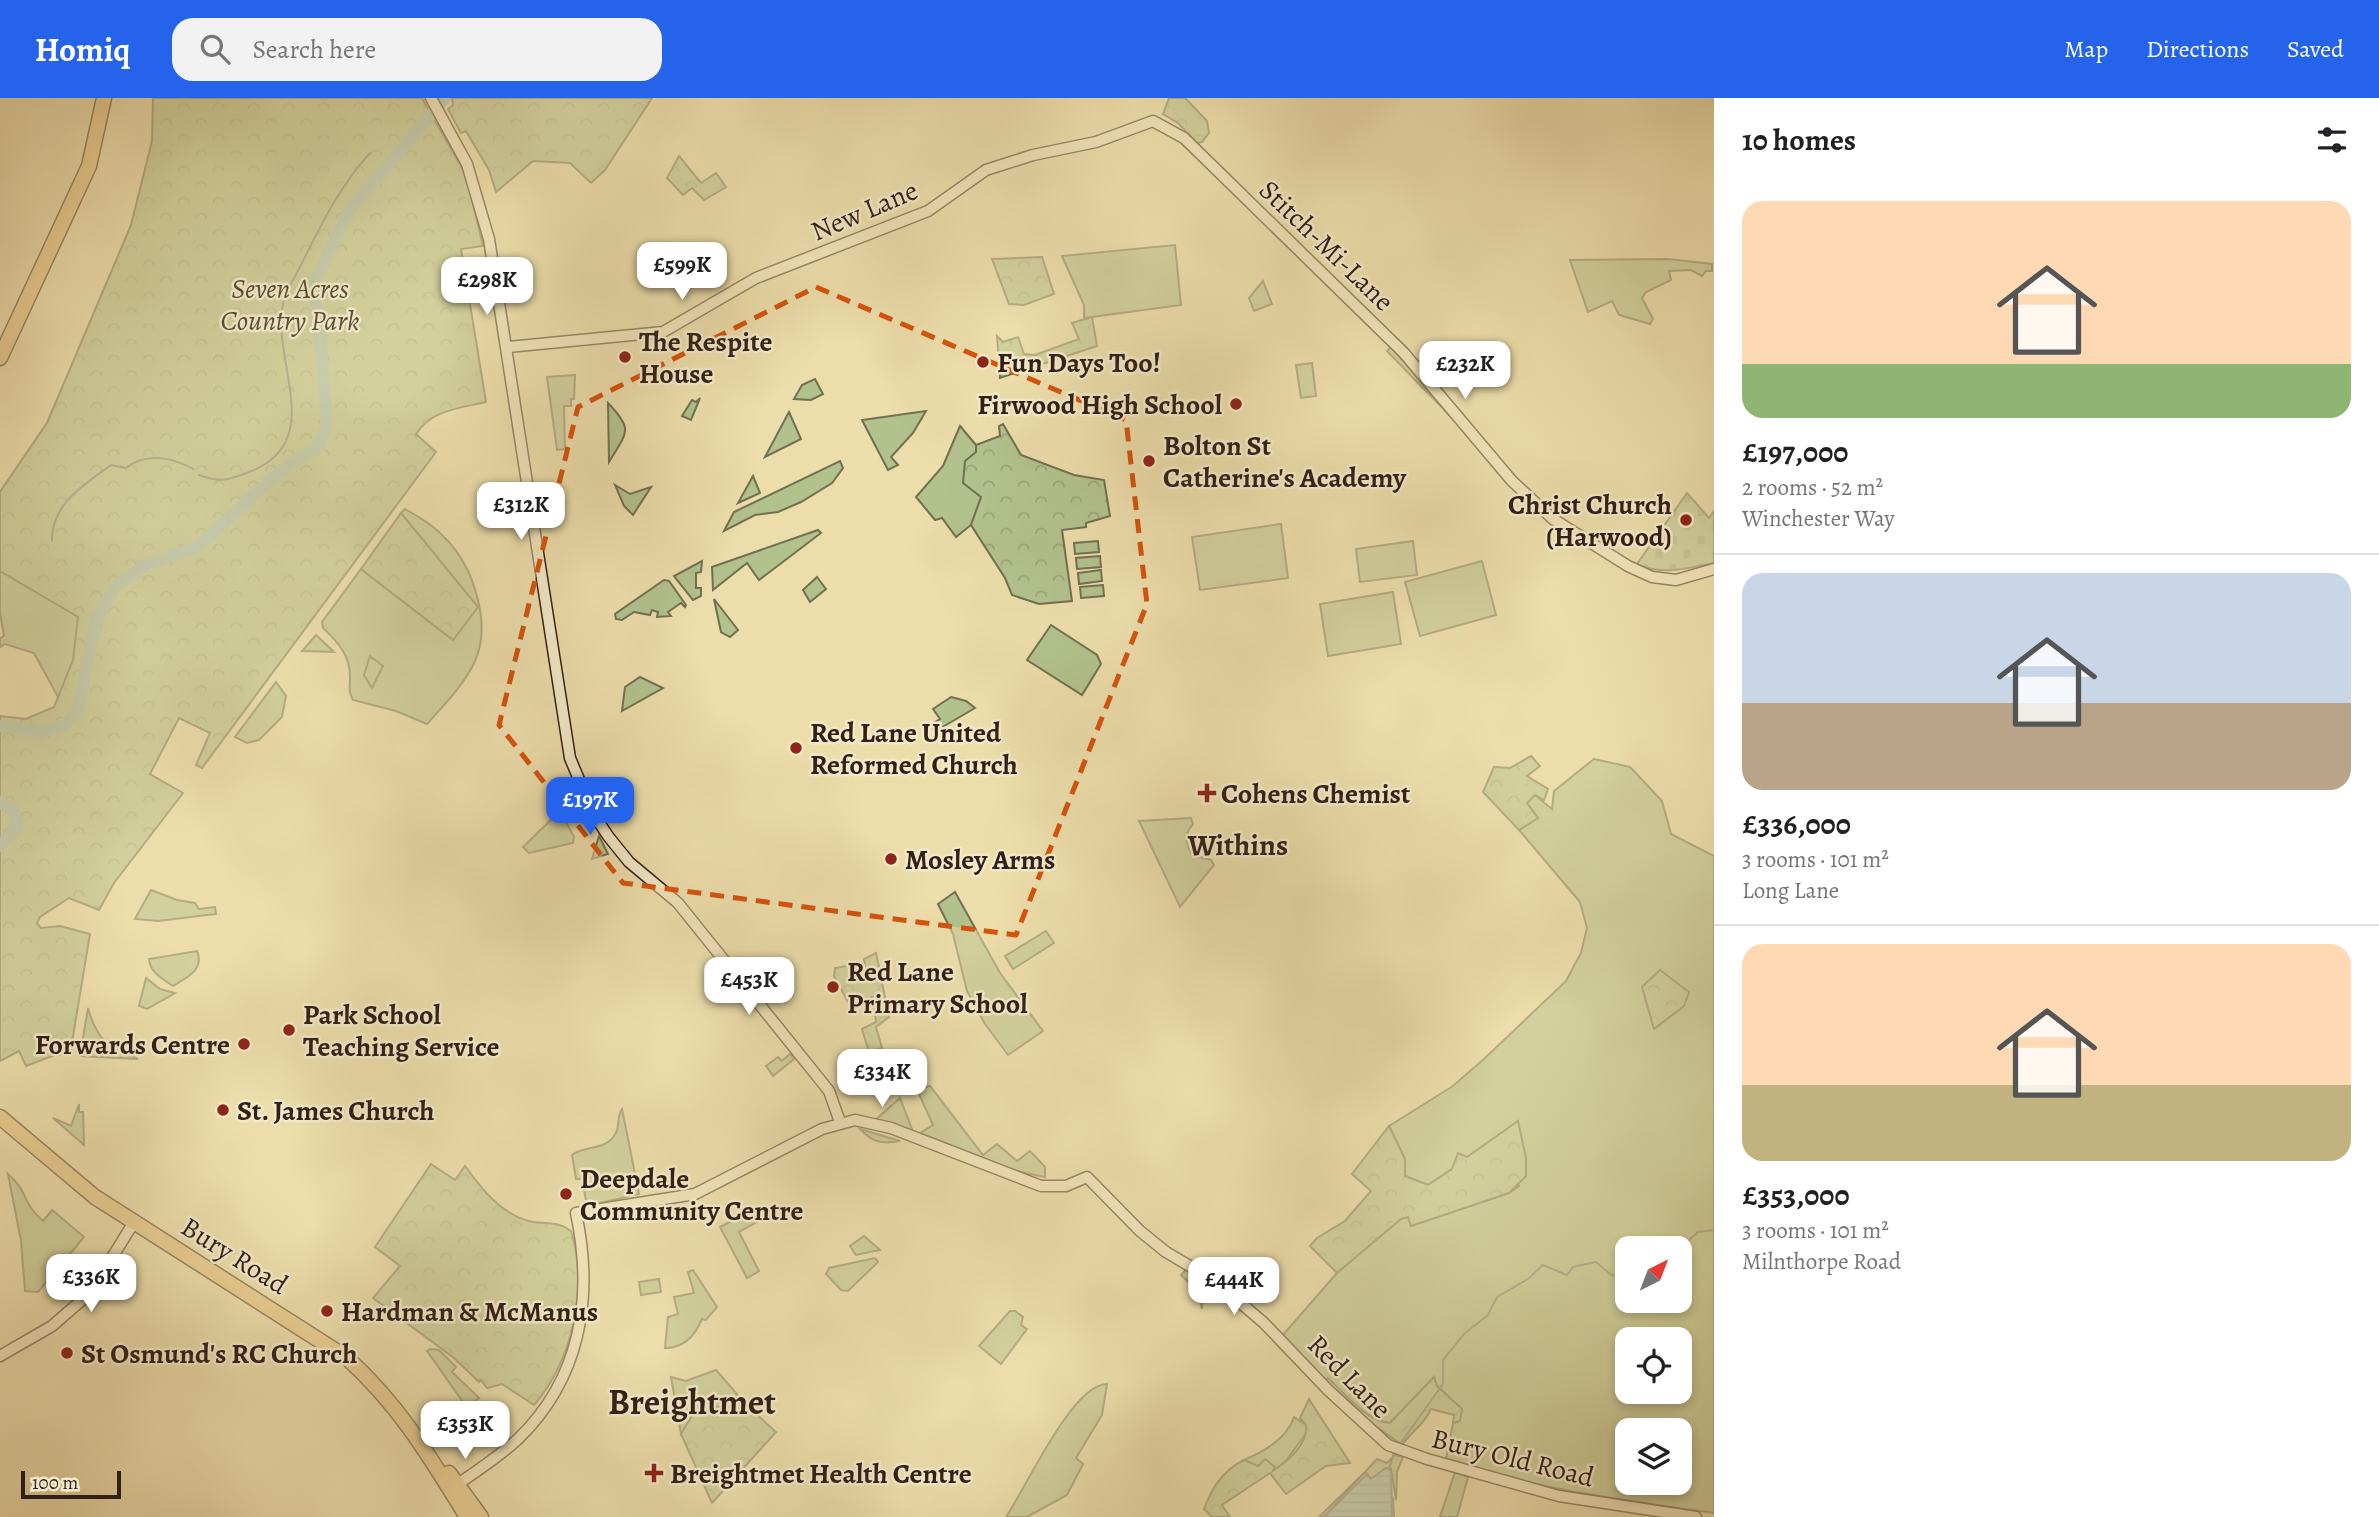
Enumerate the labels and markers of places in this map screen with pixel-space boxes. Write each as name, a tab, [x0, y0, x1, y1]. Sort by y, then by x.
pin: £599K	[633, 242, 731, 302]
pin: £298K	[438, 258, 536, 317]
place label: The Respite House	[639, 323, 773, 393]
pin: £232K	[1416, 342, 1514, 401]
place label: Fun Days Too!	[997, 344, 1161, 382]
marker: The Respite House	[617, 349, 633, 365]
marker: Fun Days Too!	[975, 354, 991, 370]
place label: Firwood High School	[977, 386, 1223, 424]
marker: Firwood High School	[1228, 396, 1244, 412]
place label: Bolton St Catherine's Academy	[1163, 427, 1407, 497]
marker: Bolton St Catherine's Academy	[1141, 453, 1157, 469]
pin: £312K	[472, 482, 570, 542]
place label: Christ Church (Harwood)	[1508, 486, 1672, 556]
marker: Christ Church (Harwood)	[1678, 512, 1694, 528]
place label: Red Lane United Reformed Church	[810, 714, 1018, 784]
marker: Red Lane United Reformed Church	[788, 740, 804, 756]
place label: Cohens Chemist	[1221, 775, 1410, 813]
pin: £197K	[541, 778, 639, 837]
marker: Cohens Chemist	[1199, 785, 1215, 801]
place label: Mosley Arms	[905, 841, 1056, 879]
marker: Mosley Arms	[883, 851, 899, 867]
place label: Red Lane Primary School	[847, 953, 1028, 1023]
pin: £453K	[700, 958, 798, 1017]
marker: Red Lane Primary School	[825, 979, 841, 995]
place label: Park School Teaching Service	[303, 996, 500, 1066]
marker: Park School Teaching Service	[281, 1022, 297, 1038]
place label: Forwards Centre	[35, 1026, 230, 1064]
marker: Forwards Centre	[236, 1036, 252, 1052]
pin: £334K	[833, 1049, 931, 1109]
place label: St. James Church	[237, 1092, 435, 1130]
marker: St. James Church	[215, 1102, 231, 1118]
place label: Deepdale Community Centre	[580, 1160, 804, 1230]
marker: Deepdale Community Centre	[558, 1186, 574, 1202]
pin: £336K	[42, 1254, 140, 1314]
pin: £444K	[1185, 1258, 1283, 1317]
place label: Hardman & McManus	[341, 1293, 598, 1331]
marker: Hardman & McManus	[319, 1303, 335, 1319]
place label: St Osmund's RC Church	[81, 1335, 357, 1373]
marker: St Osmund's RC Church	[59, 1345, 75, 1361]
pin: £353K	[416, 1402, 514, 1461]
place label: Breightmet Health Centre	[670, 1455, 972, 1493]
marker: Breightmet Health Centre	[644, 1463, 664, 1483]

